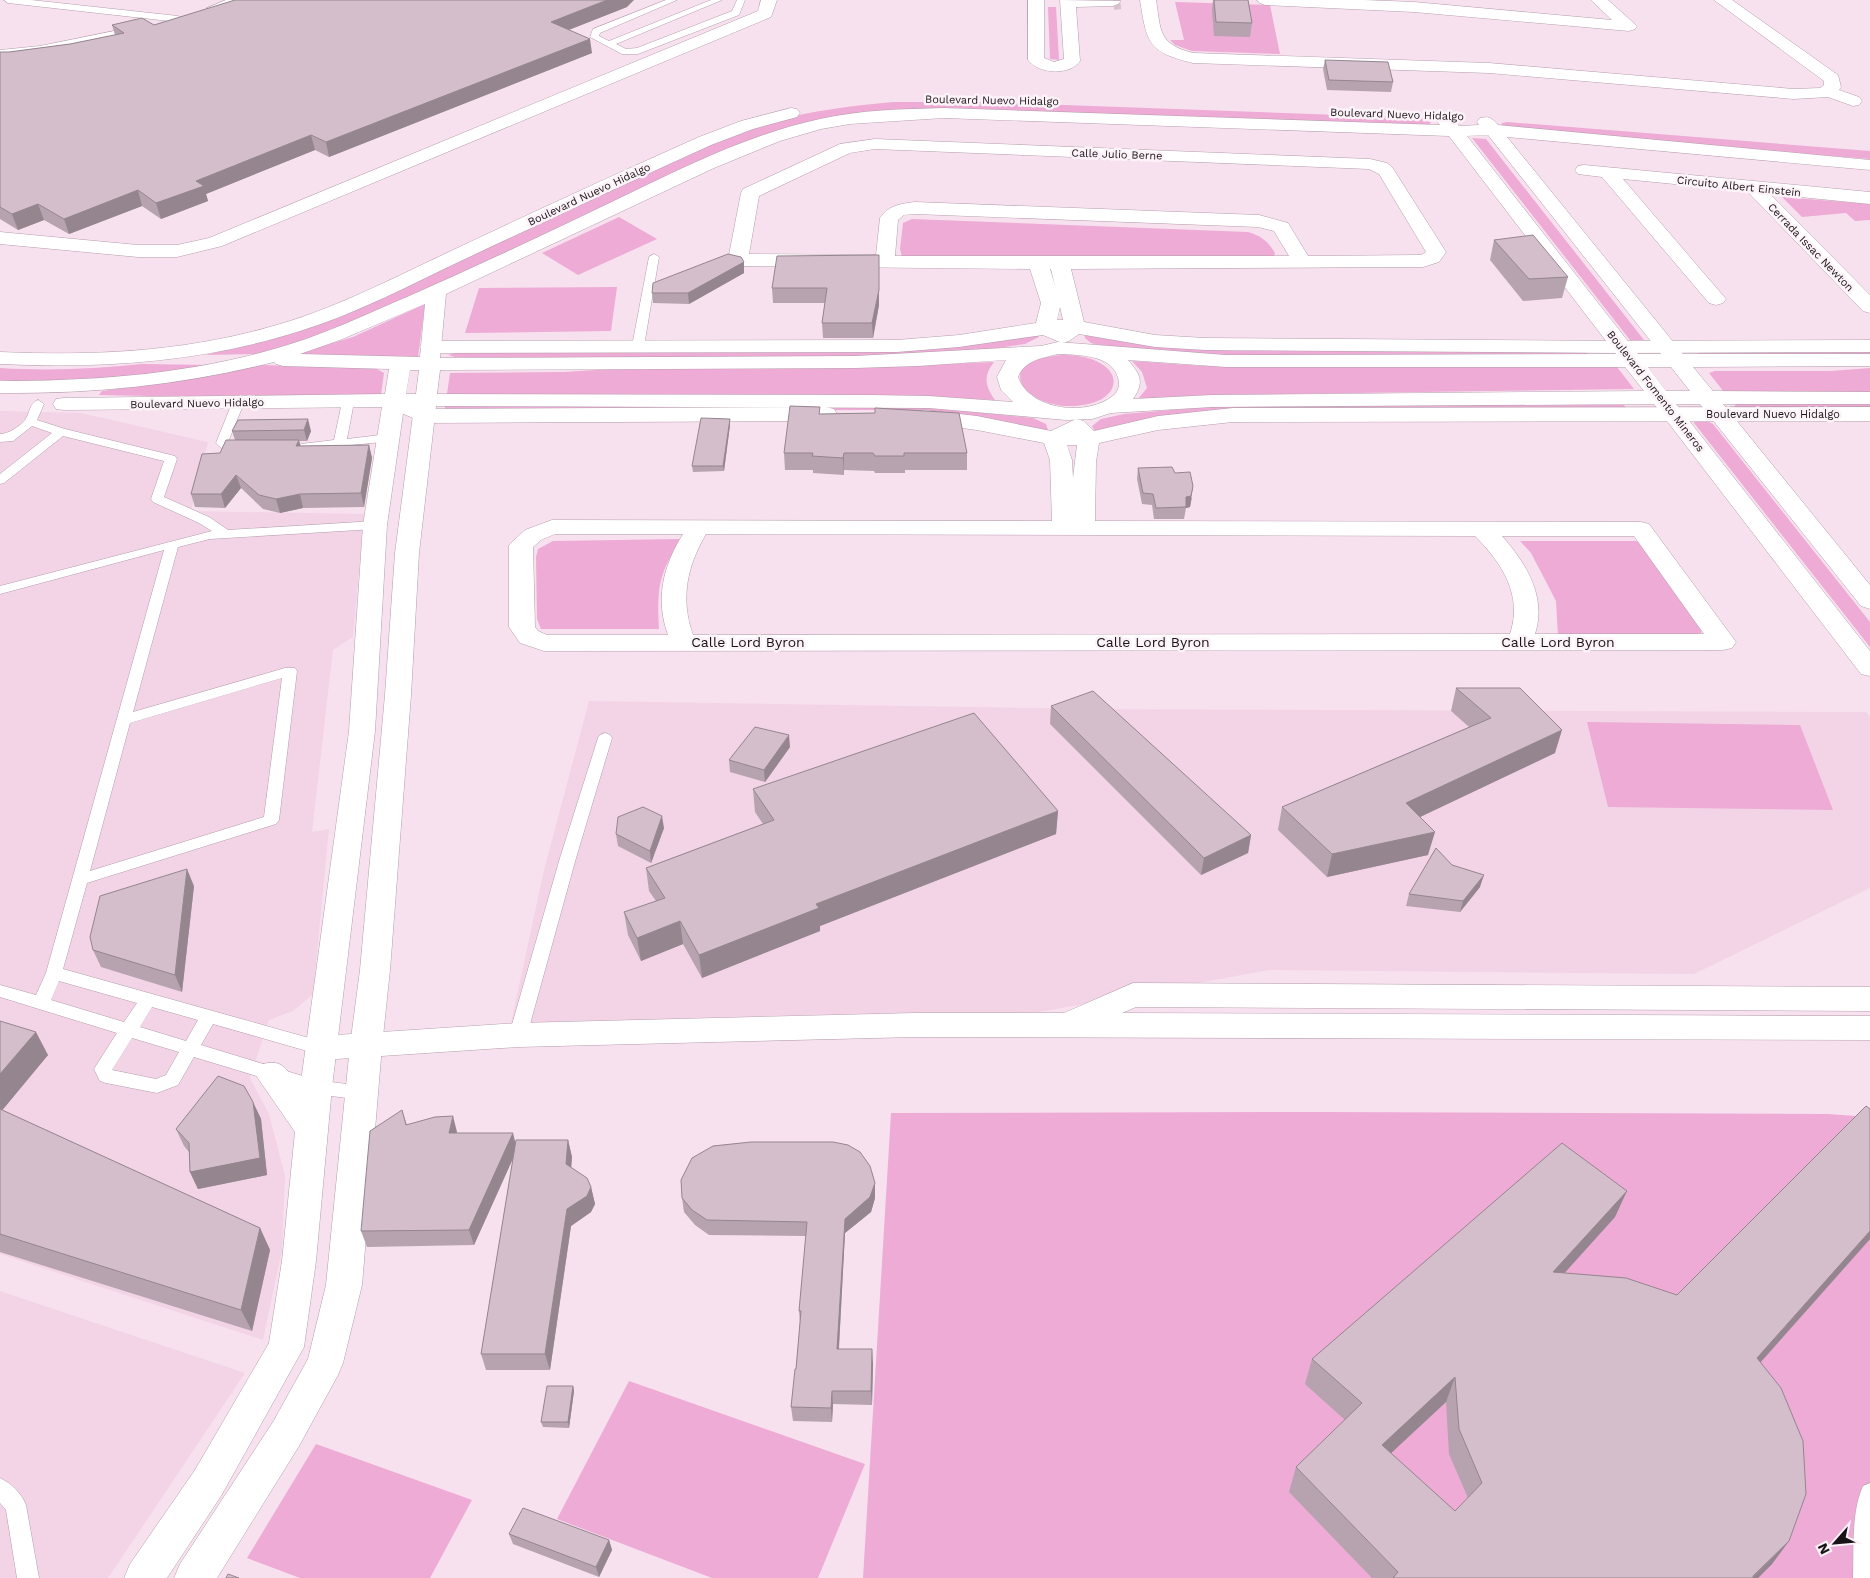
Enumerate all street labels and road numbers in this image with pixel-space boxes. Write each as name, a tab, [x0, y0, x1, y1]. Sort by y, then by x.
street label: Boulevard Nuevo Hidalgo	[925, 93, 1059, 108]
street label: Boulevard Nuevo Hidalgo	[1330, 106, 1464, 123]
street label: Calle Julio Berne	[1071, 146, 1163, 163]
street label: Boulevard Nuevo Hidalgo	[526, 160, 653, 229]
street label: Circuito Albert Einstein	[1676, 174, 1802, 199]
street label: Cerrada Issac Newton	[1765, 200, 1856, 294]
street label: Boulevard Fomento Mineros	[1604, 328, 1707, 455]
street label: Boulevard Nuevo Hidalgo	[130, 396, 264, 411]
street label: Boulevard Nuevo Hidalgo	[1706, 408, 1840, 421]
street label: Calle Lord Byron	[691, 634, 805, 650]
street label: Calle Lord Byron	[1096, 634, 1210, 650]
street label: Calle Lord Byron	[1501, 634, 1615, 650]

